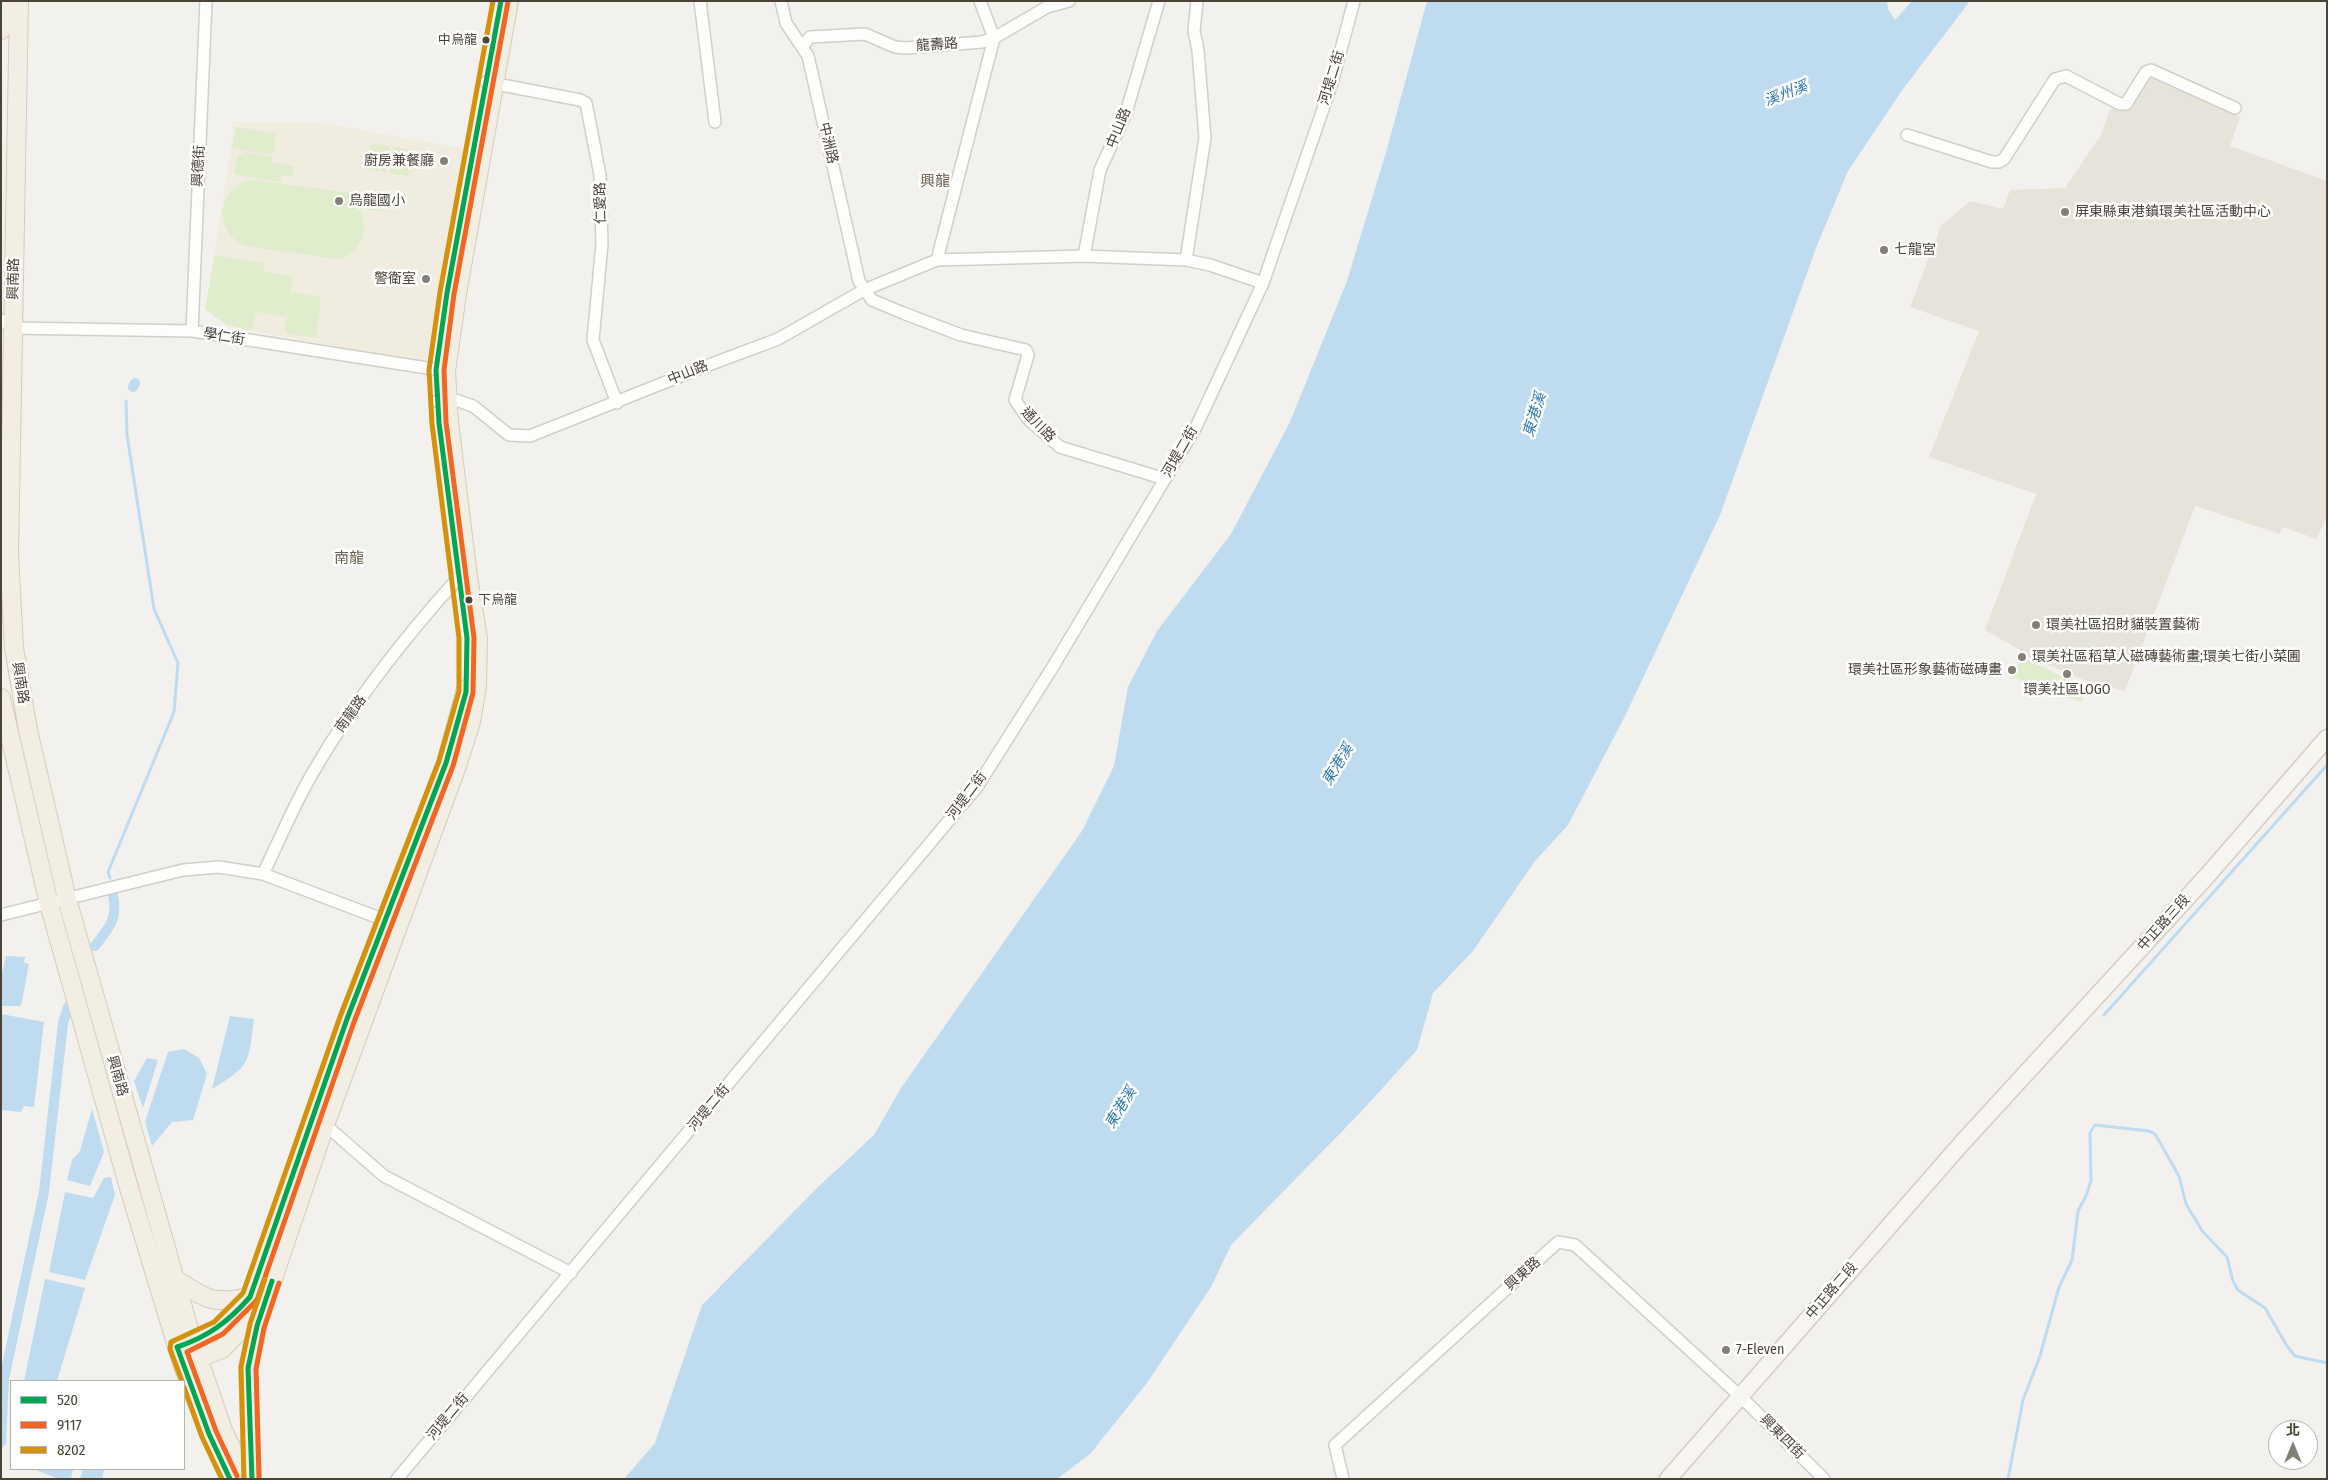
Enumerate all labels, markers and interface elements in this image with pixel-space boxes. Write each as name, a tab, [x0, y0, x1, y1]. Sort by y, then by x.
place label: 中烏龍	[438, 32, 477, 48]
marker: 中烏龍	[481, 35, 491, 45]
street label: 龍壽路	[915, 35, 959, 55]
street label: 河堤二街	[1316, 49, 1348, 107]
water label: 溪州溪	[1762, 78, 1810, 110]
street label: 中山路	[1103, 105, 1135, 151]
street label: 中洲路	[815, 121, 841, 165]
street label: 興德街	[190, 145, 208, 187]
place label: 廚房兼餐廳	[364, 153, 434, 169]
marker: 廚房兼餐廳	[438, 155, 450, 167]
district label: 興龍	[920, 173, 950, 191]
street label: 仁愛路	[592, 182, 610, 224]
place label: 烏龍國小	[349, 193, 405, 209]
marker: 烏龍國小	[333, 195, 345, 207]
place label: 屏東縣東港鎮環美社區活動中心	[2075, 204, 2271, 220]
marker: 屏東縣東港鎮環美社區活動中心	[2059, 206, 2071, 218]
place label: 七龍宮	[1894, 242, 1936, 258]
marker: 七龍宮	[1878, 244, 1890, 256]
street label: 興南路	[5, 258, 23, 300]
place label: 警衛室	[374, 271, 416, 287]
marker: 警衛室	[420, 273, 432, 285]
street label: 學仁街	[202, 325, 246, 349]
street label: 中山路	[665, 357, 711, 389]
water label: 東港溪	[1520, 391, 1550, 439]
street label: 通川路	[1017, 404, 1059, 446]
street label: 河堤二街	[1159, 424, 1201, 480]
district label: 南龍	[334, 550, 364, 568]
place label: 下烏龍	[478, 592, 517, 608]
marker: 下烏龍	[464, 595, 474, 605]
place label: 環美社區招財貓裝置藝術	[2046, 617, 2200, 633]
marker: 環美社區招財貓裝置藝術	[2030, 619, 2042, 631]
place label: 環美社區稻草人磁磚藝術畫;環美七街小菜圃	[2032, 649, 2301, 665]
marker: 環美社區稻草人磁磚藝術畫;環美七街小菜圃	[2016, 651, 2028, 663]
street label: 興南路	[8, 661, 32, 705]
place label: 環美社區形象藝術磁磚畫	[1848, 662, 2002, 678]
marker: 環美社區形象藝術磁磚畫	[2006, 664, 2018, 676]
marker: 環美社區LOGO	[2061, 668, 2073, 680]
place label: 環美社區LOGO	[2023, 682, 2111, 698]
street label: 南龍路	[332, 692, 370, 736]
water label: 東港溪	[1318, 741, 1358, 789]
street label: 河堤二街	[943, 769, 991, 823]
street label: 中正路三段	[2134, 891, 2194, 955]
street label: 興南路	[103, 1053, 131, 1099]
street label: 河堤二街	[685, 1081, 733, 1135]
water label: 東港溪	[1101, 1084, 1141, 1132]
street label: 興東路	[1502, 1254, 1544, 1294]
street label: 中正路二段	[1803, 1259, 1861, 1323]
place label: 7-Eleven	[1736, 1342, 1784, 1358]
marker: 7-Eleven	[1720, 1344, 1732, 1356]
legend	[10, 1380, 185, 1470]
street label: 河堤二街	[424, 1390, 472, 1444]
text: 520	[57, 1391, 78, 1409]
street label: 興東四街	[1756, 1411, 1808, 1463]
text: 9117	[57, 1416, 82, 1434]
north arrow	[2268, 1420, 2318, 1470]
text: 北	[2286, 1422, 2300, 1439]
text: 8202	[57, 1441, 85, 1459]

